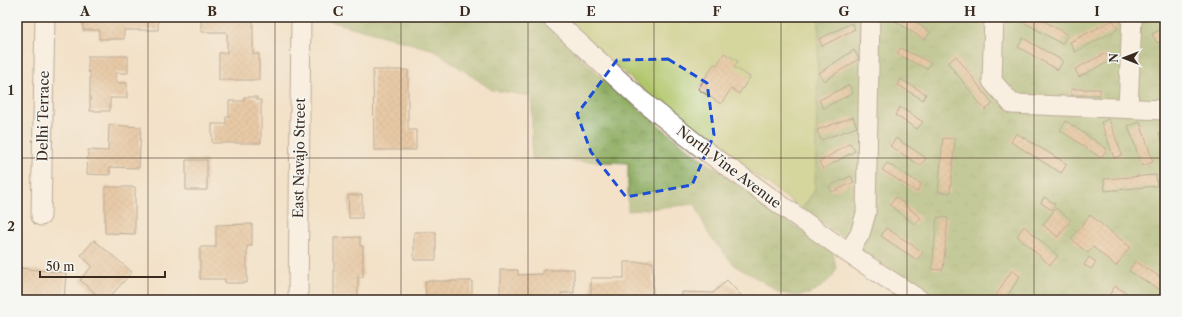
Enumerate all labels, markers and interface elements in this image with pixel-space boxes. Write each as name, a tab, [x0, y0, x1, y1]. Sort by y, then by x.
text: A	[79, 3, 91, 19]
text: B	[207, 3, 217, 19]
text: C	[333, 3, 343, 19]
text: D	[459, 3, 471, 19]
text: E	[586, 3, 596, 19]
text: F	[713, 3, 722, 19]
text: G	[838, 3, 850, 19]
text: H	[964, 3, 976, 19]
text: I	[1094, 3, 1100, 19]
north arrow	[1104, 38, 1144, 78]
text: N	[1107, 53, 1121, 63]
street label: Delhi Terrace	[33, 70, 53, 162]
text: 1	[8, 82, 14, 98]
street label: East Navajo Street	[289, 98, 309, 218]
street label: North Vine Avenue	[673, 122, 785, 212]
text: 2	[7, 218, 15, 234]
scale bar	[40, 253, 165, 279]
text: 50 m	[46, 259, 75, 274]

